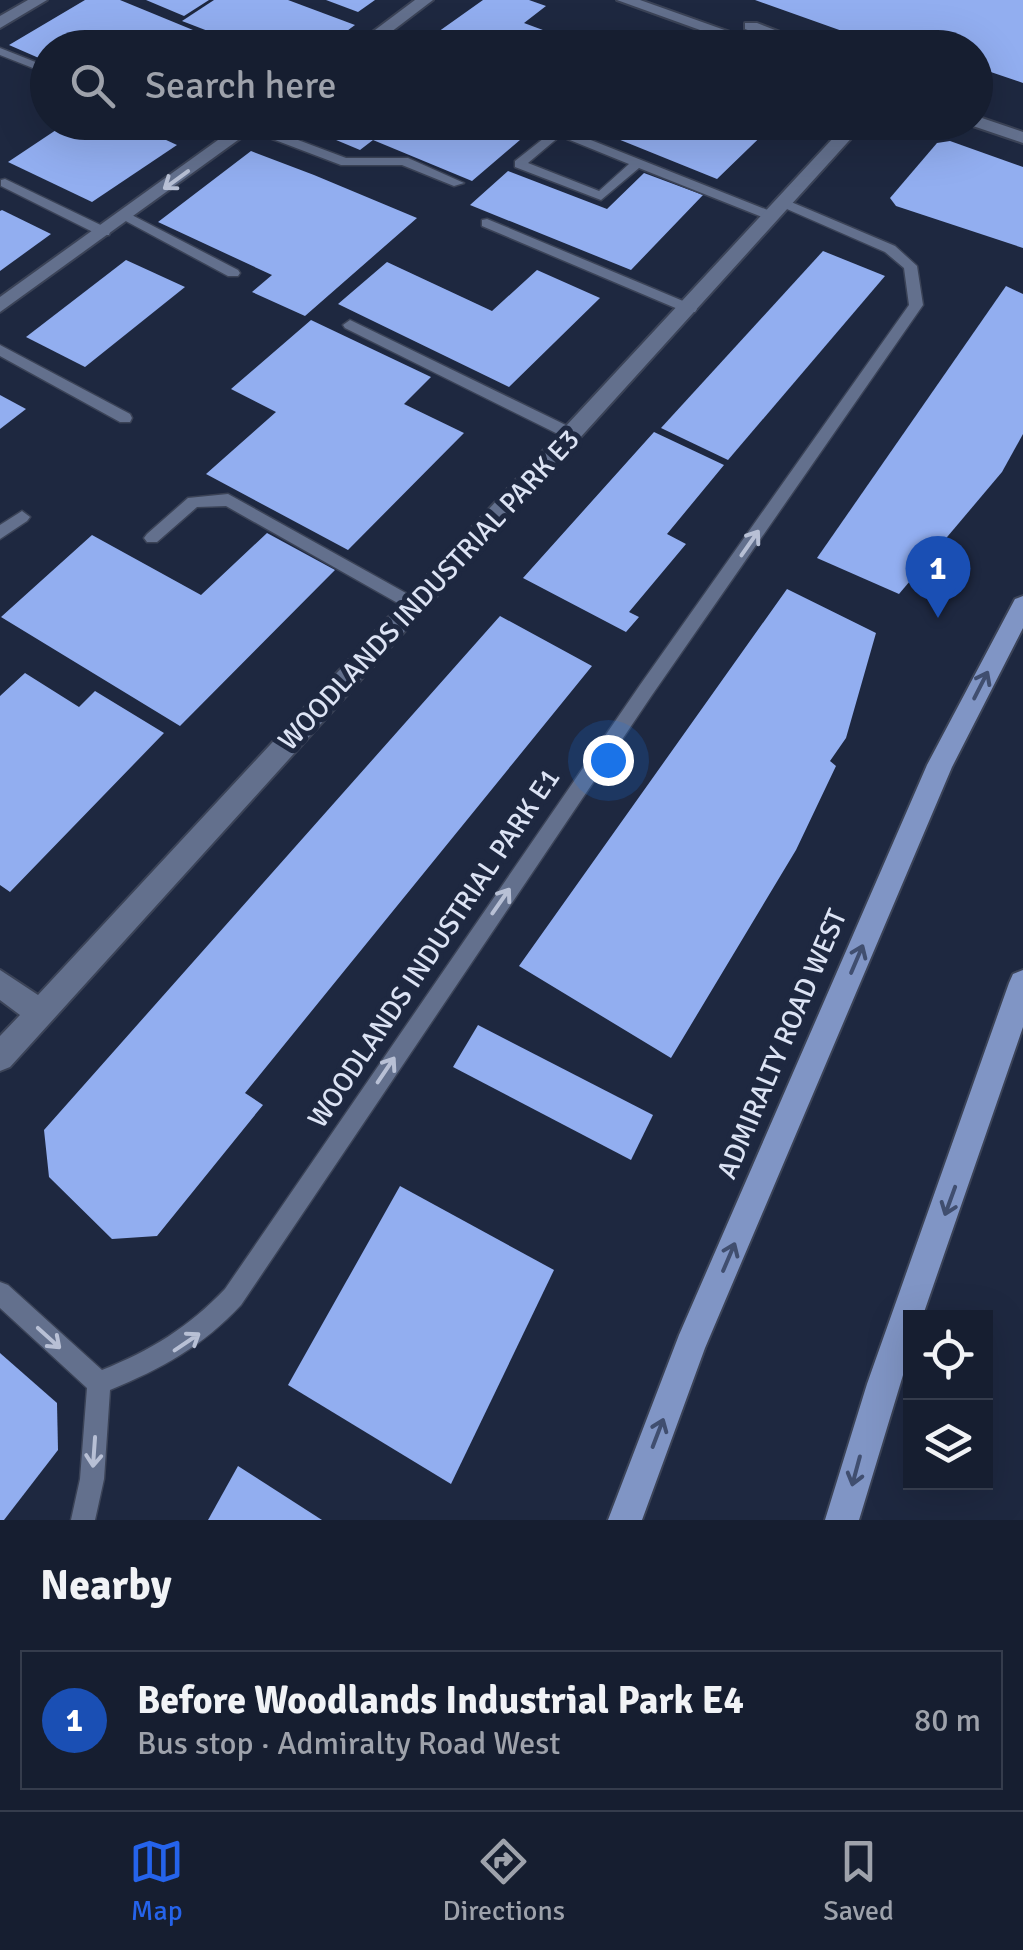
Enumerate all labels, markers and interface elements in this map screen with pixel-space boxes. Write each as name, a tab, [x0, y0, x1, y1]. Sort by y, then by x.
search box	[30, 30, 993, 140]
icon: search	[65, 58, 120, 113]
text: Search here	[145, 62, 337, 109]
one-way arrow	[163, 169, 190, 190]
street label: WOODLANDS INDUSTRIAL PARK E3	[271, 423, 587, 757]
one-way arrow	[739, 530, 760, 558]
pin: 1	[906, 536, 970, 618]
one-way arrow	[972, 671, 991, 701]
your location	[583, 735, 634, 786]
street label: WOODLANDS INDUSTRIAL PARK E1	[301, 762, 567, 1134]
one-way arrow	[490, 887, 511, 915]
street label: ADMIRALTY ROAD WEST	[710, 904, 854, 1184]
one-way arrow	[849, 944, 867, 974]
one-way arrow	[375, 1056, 396, 1084]
one-way arrow	[940, 1185, 958, 1216]
one-way arrow	[721, 1242, 739, 1273]
map controls	[903, 1310, 993, 1490]
button: locate	[903, 1310, 993, 1400]
one-way arrow	[36, 1326, 61, 1349]
one-way arrow	[172, 1332, 200, 1353]
button: layers	[903, 1400, 993, 1490]
one-way arrow	[650, 1419, 668, 1449]
one-way arrow	[84, 1435, 103, 1467]
one-way arrow	[845, 1455, 864, 1486]
text: Nearby	[40, 1560, 172, 1611]
text: Before Woodlands Industrial Park E4	[137, 1677, 744, 1724]
text: 1	[66, 1701, 83, 1740]
text: 80 m	[914, 1701, 981, 1740]
text: Bus stop · Admiralty Road West	[137, 1724, 560, 1763]
tab: Map	[129, 1834, 184, 1928]
tab: Directions	[443, 1834, 565, 1928]
tab: Saved	[823, 1834, 894, 1928]

